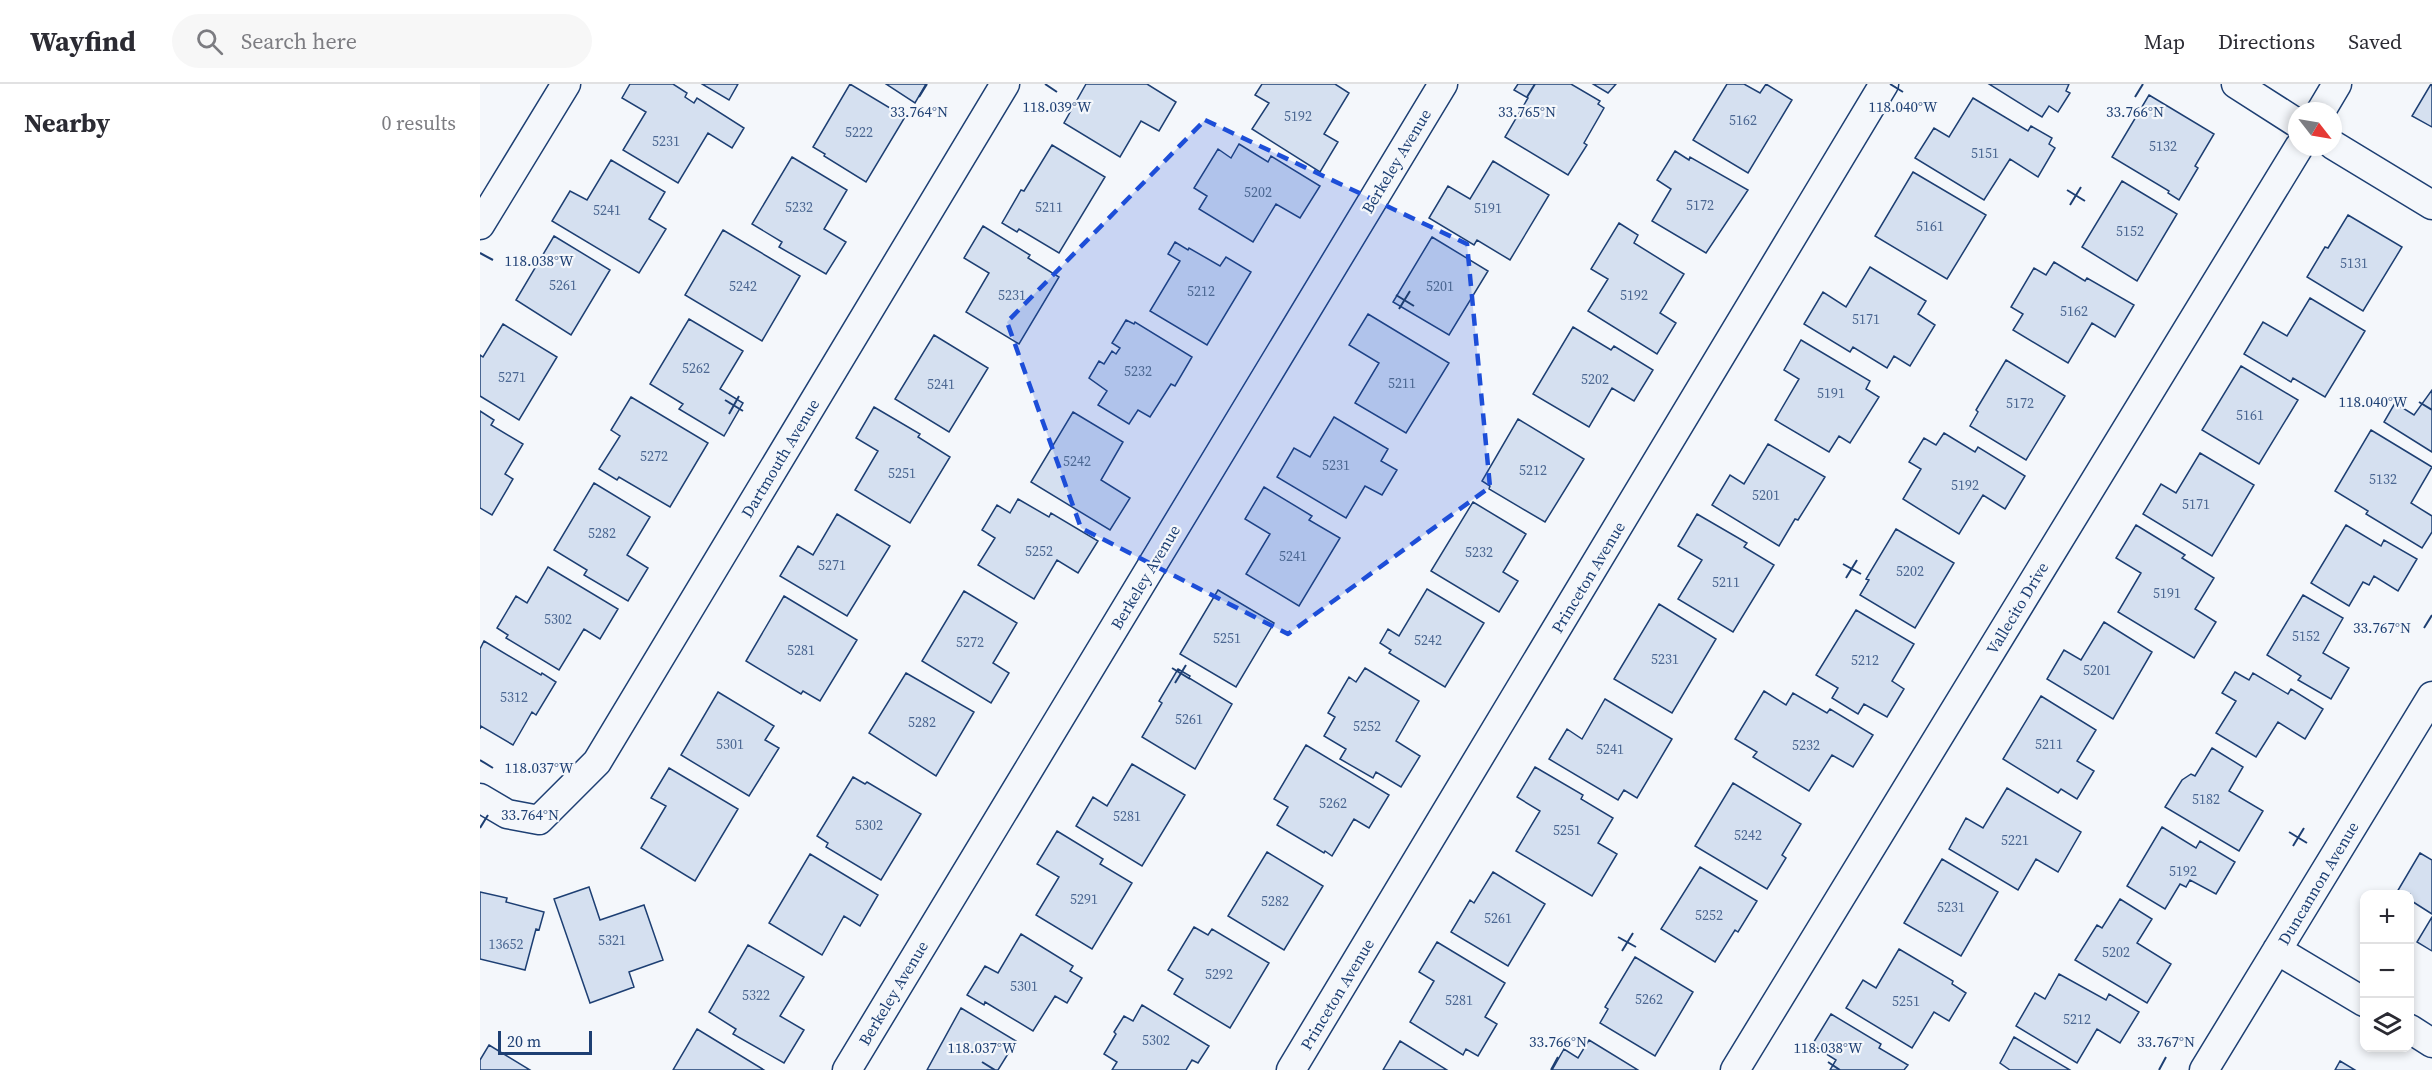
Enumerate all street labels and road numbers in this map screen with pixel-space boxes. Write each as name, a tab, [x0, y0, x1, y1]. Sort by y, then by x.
street label: Berkeley Avenue	[1356, 105, 1436, 217]
street label: Dartmouth Avenue	[736, 394, 824, 522]
street label: Princeton Avenue	[1546, 517, 1630, 637]
street label: Berkeley Avenue	[1105, 521, 1185, 633]
street label: Vallecito Drive	[1981, 558, 2053, 658]
street label: Duncannon Avenue	[2272, 817, 2364, 949]
street label: Princeton Avenue	[1295, 934, 1379, 1054]
street label: Berkeley Avenue	[853, 937, 933, 1049]

